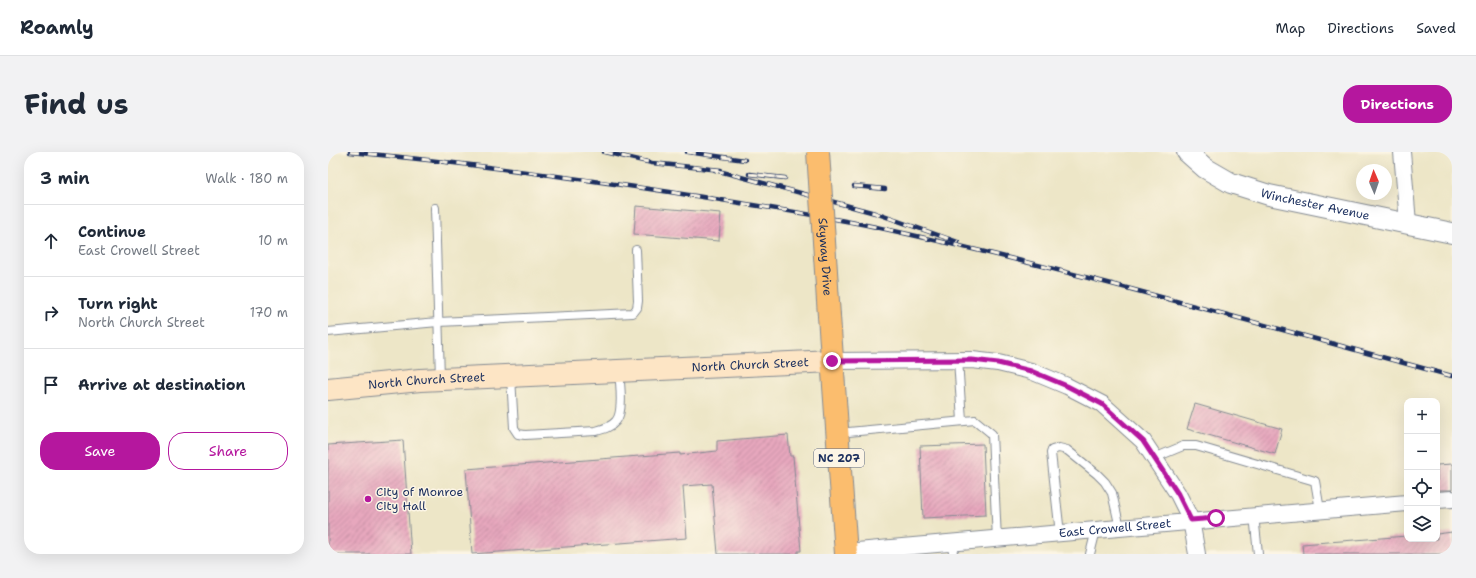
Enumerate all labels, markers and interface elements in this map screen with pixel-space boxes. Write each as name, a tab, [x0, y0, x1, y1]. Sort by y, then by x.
text: Roamly	[20, 15, 94, 40]
text: Map	[1276, 19, 1306, 37]
text: Directions	[1328, 19, 1394, 37]
text: Saved	[1416, 19, 1456, 37]
text: Find us	[24, 85, 129, 123]
button: Directions	[1343, 85, 1452, 123]
north arrow	[1356, 164, 1392, 200]
text: 3 min	[40, 167, 90, 189]
text: Walk · 180 m	[205, 170, 288, 187]
street label: Winchester Avenue	[1258, 185, 1371, 224]
street label: Skyway Drive	[814, 217, 836, 296]
text: Continue	[78, 222, 146, 242]
icon: ahead	[40, 230, 62, 252]
text: 10 m	[258, 232, 288, 249]
text: East Crowell Street	[78, 242, 200, 259]
text: Turn right	[78, 294, 158, 314]
icon: right	[40, 302, 62, 324]
text: 170 m	[250, 304, 288, 321]
text: North Church Street	[78, 314, 205, 331]
route end	[823, 352, 841, 370]
street label: North Church Street	[691, 354, 809, 375]
street label: North Church Street	[367, 369, 486, 393]
icon: arrive	[40, 374, 62, 396]
text: Arrive at destination	[78, 375, 246, 395]
map controls	[1404, 398, 1440, 542]
button: +	[1404, 398, 1440, 434]
button: Save	[40, 432, 160, 470]
button: Share	[168, 432, 288, 470]
button: −	[1404, 434, 1440, 470]
road number: NC 207	[814, 449, 864, 467]
button: locate	[1404, 470, 1440, 506]
place label: City of Monroe City Hall	[376, 484, 463, 514]
marker: City of Monroe City Hall	[363, 494, 373, 504]
button: layers	[1404, 506, 1440, 542]
route start	[1207, 509, 1225, 527]
street label: East Crowell Street	[1058, 515, 1172, 541]

